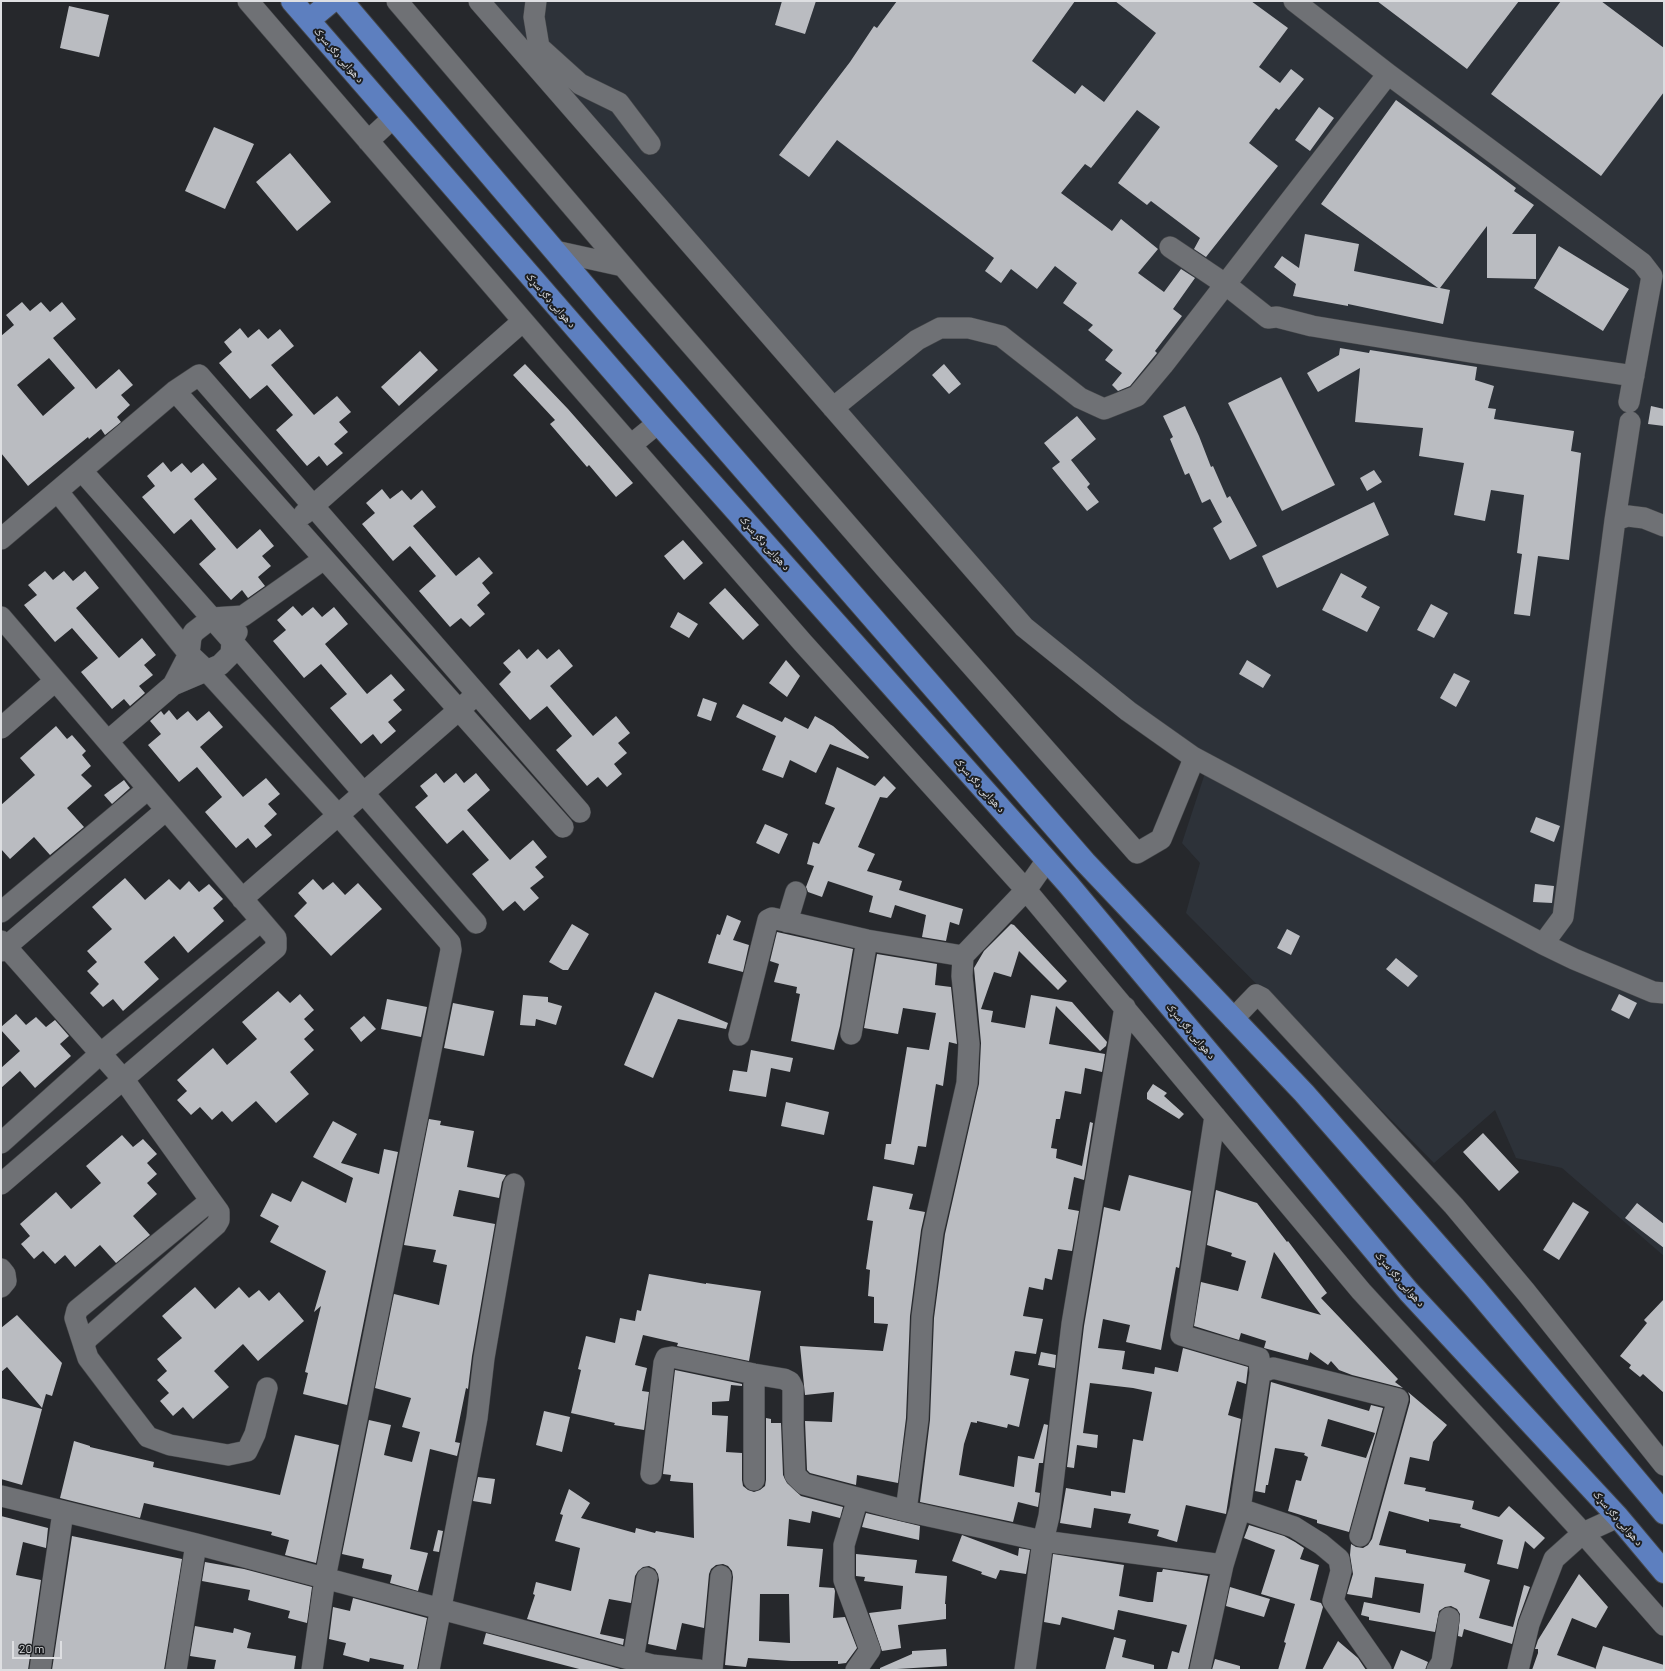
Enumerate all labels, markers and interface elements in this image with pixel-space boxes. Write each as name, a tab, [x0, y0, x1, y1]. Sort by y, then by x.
street label: د هوایی ډګر سړک	[311, 25, 367, 85]
street label: د هوایی ډګر سړک	[523, 270, 579, 330]
street label: د هوایی ډګر سړک	[737, 513, 793, 573]
street label: د هوایی ډګر سړک	[952, 755, 1008, 815]
street label: د هوایی ډګر سړک	[1164, 1000, 1218, 1062]
street label: د هوایی ډګر سړک	[1372, 1249, 1428, 1309]
street label: د هوایی ډګر سړک	[1590, 1488, 1646, 1548]
scale bar	[14, 1633, 64, 1659]
text: 20 m	[19, 1641, 45, 1655]

